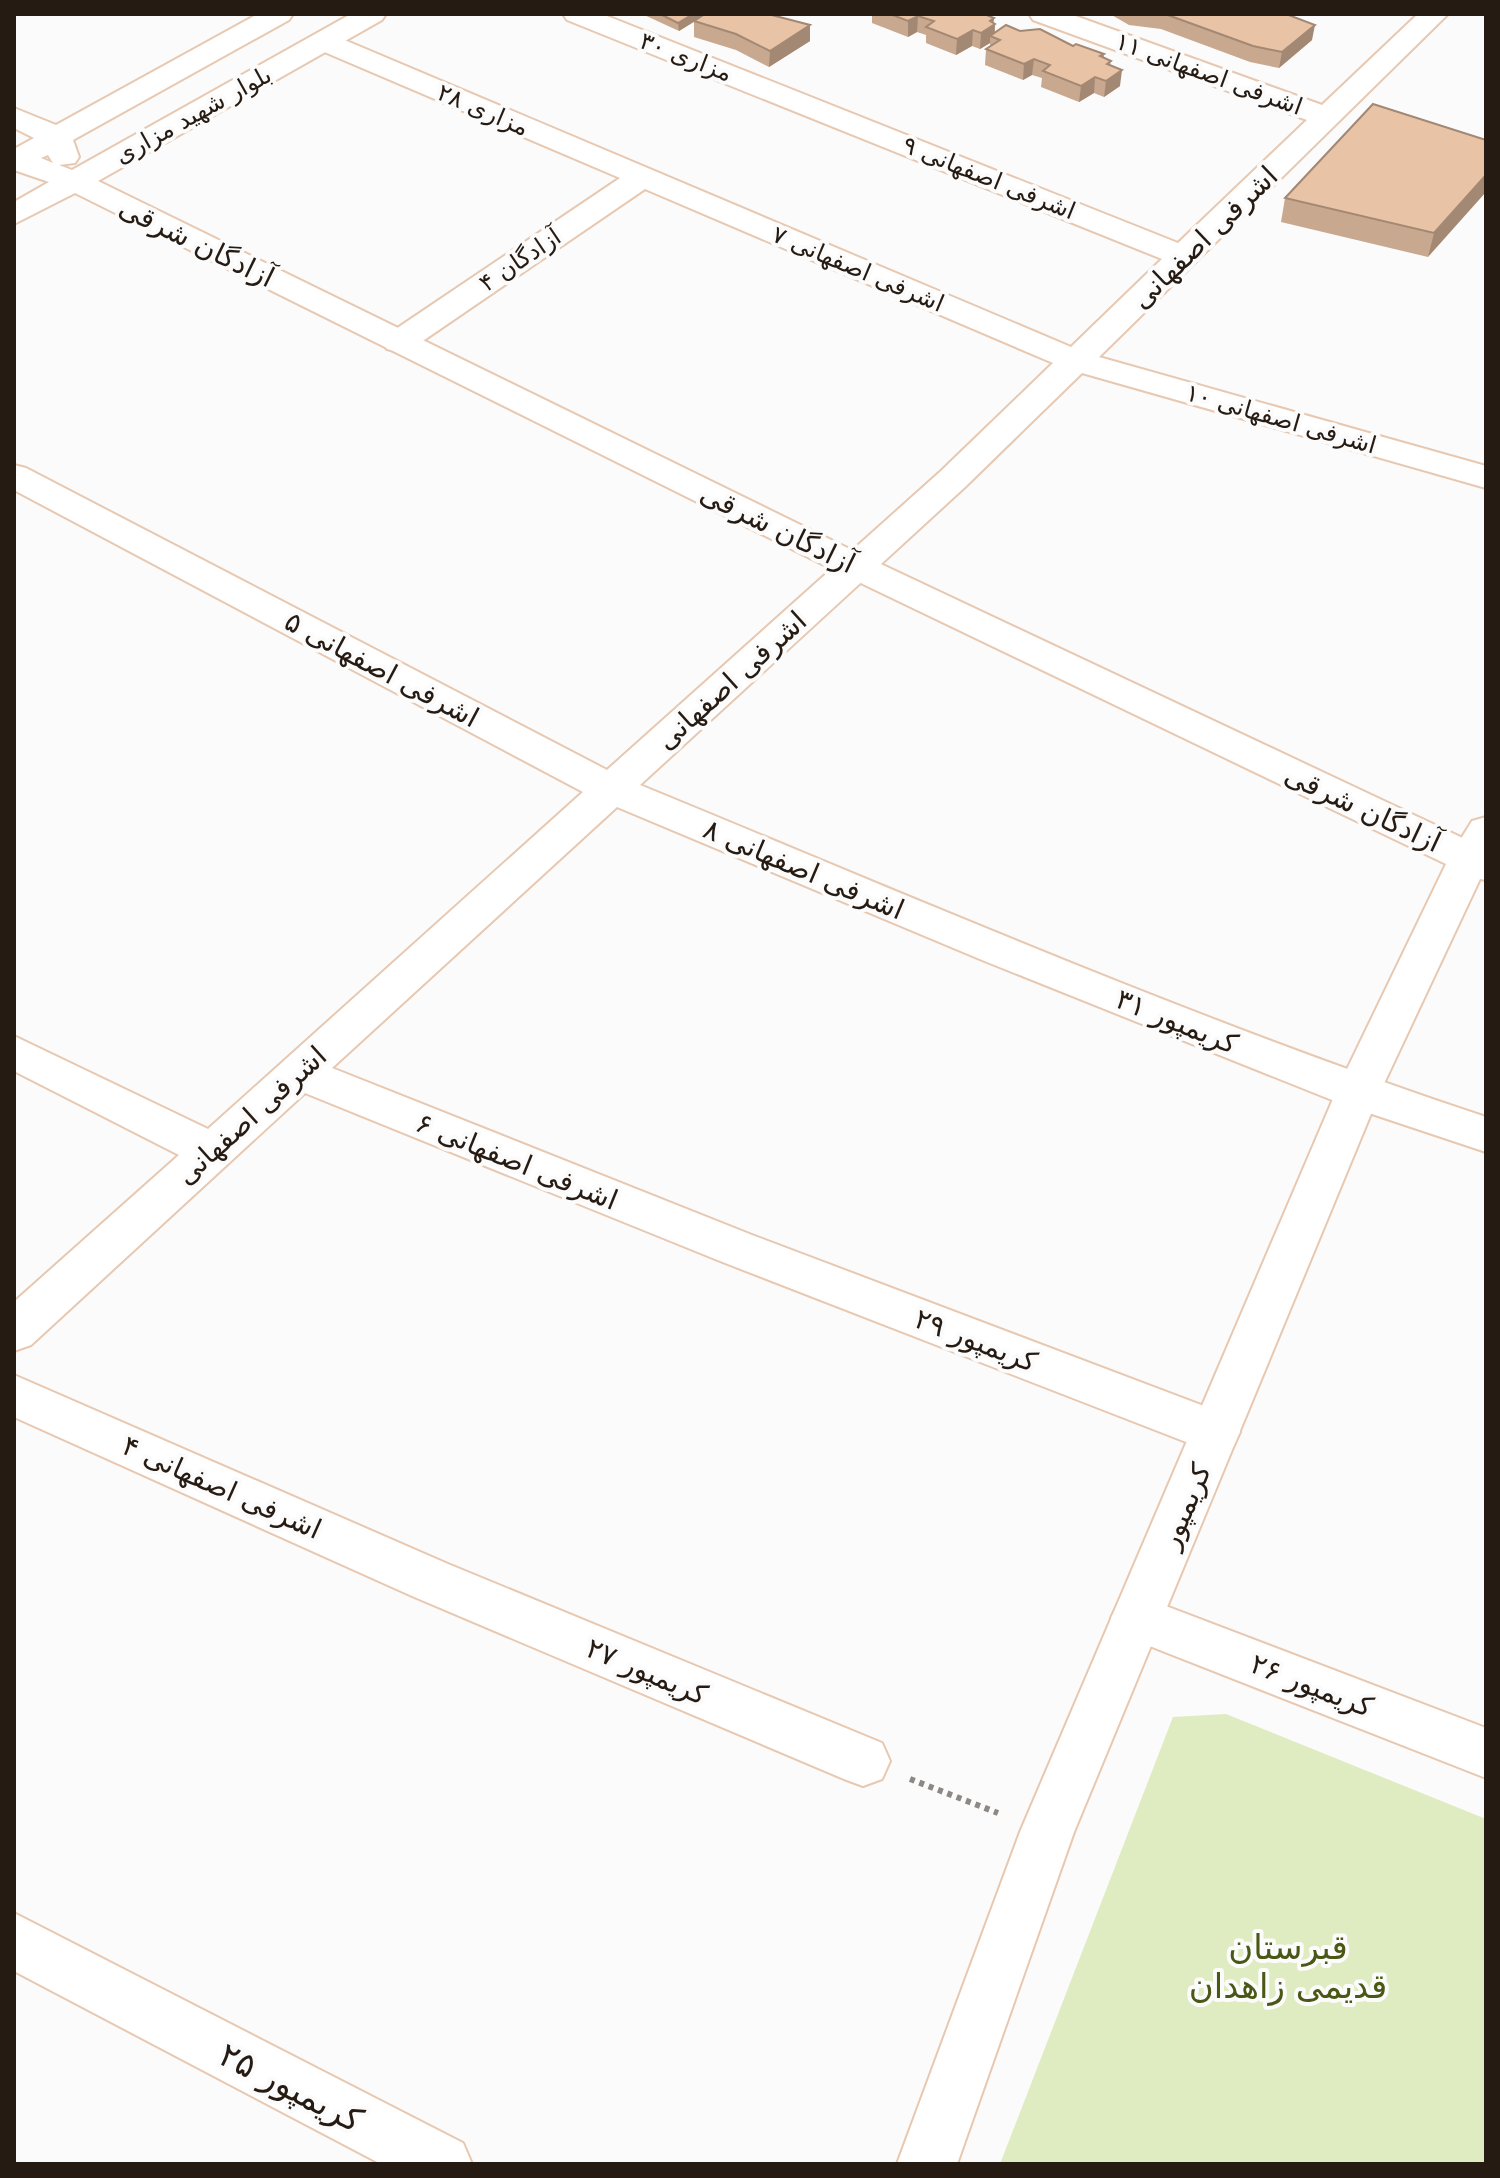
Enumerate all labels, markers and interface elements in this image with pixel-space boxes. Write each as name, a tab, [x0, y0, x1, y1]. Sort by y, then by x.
street label: مزاری ۳۰	[636, 27, 736, 87]
street label: اشرفی اصفهانی ۱۱	[1112, 27, 1306, 121]
street label: بلوار شهید مزاری	[110, 60, 276, 170]
street label: مزاری ۲۸	[433, 78, 533, 142]
street label: اشرفی اصفهانی ۹	[899, 131, 1079, 225]
street label: اشرفی اصفهانی	[1124, 159, 1284, 315]
street label: آزادگان شرقی	[114, 191, 281, 295]
street label: اشرفی اصفهانی ۷	[768, 220, 948, 318]
street label: آزادگان ۴	[473, 221, 567, 297]
street label: اشرفی اصفهانی ۱۰	[1183, 378, 1379, 460]
street label: آزادگان شرقی	[695, 477, 862, 581]
street label: اشرفی اصفهانی	[649, 604, 813, 756]
street label: اشرفی اصفهانی ۵	[279, 605, 484, 734]
street label: آزادگان شرقی	[1279, 758, 1447, 860]
street label: اشرفی اصفهانی ۸	[699, 812, 909, 927]
street label: کریمپور ۳۱	[1111, 982, 1243, 1061]
street label: اشرفی اصفهانی	[169, 1039, 333, 1191]
street label: اشرفی اصفهانی ۶	[411, 1106, 622, 1217]
street label: کریمپور ۲۹	[910, 1302, 1042, 1379]
street label: اشرفی اصفهانی ۴	[117, 1429, 327, 1546]
street label: کریمپور	[1152, 1458, 1218, 1556]
street label: کریمپور ۲۷	[581, 1631, 713, 1712]
street label: کریمپور ۲۶	[1246, 1647, 1378, 1724]
park label: قبرستان قدیمی زاهدان	[1189, 1927, 1387, 2006]
street label: کریمپور ۲۵	[212, 2034, 370, 2141]

